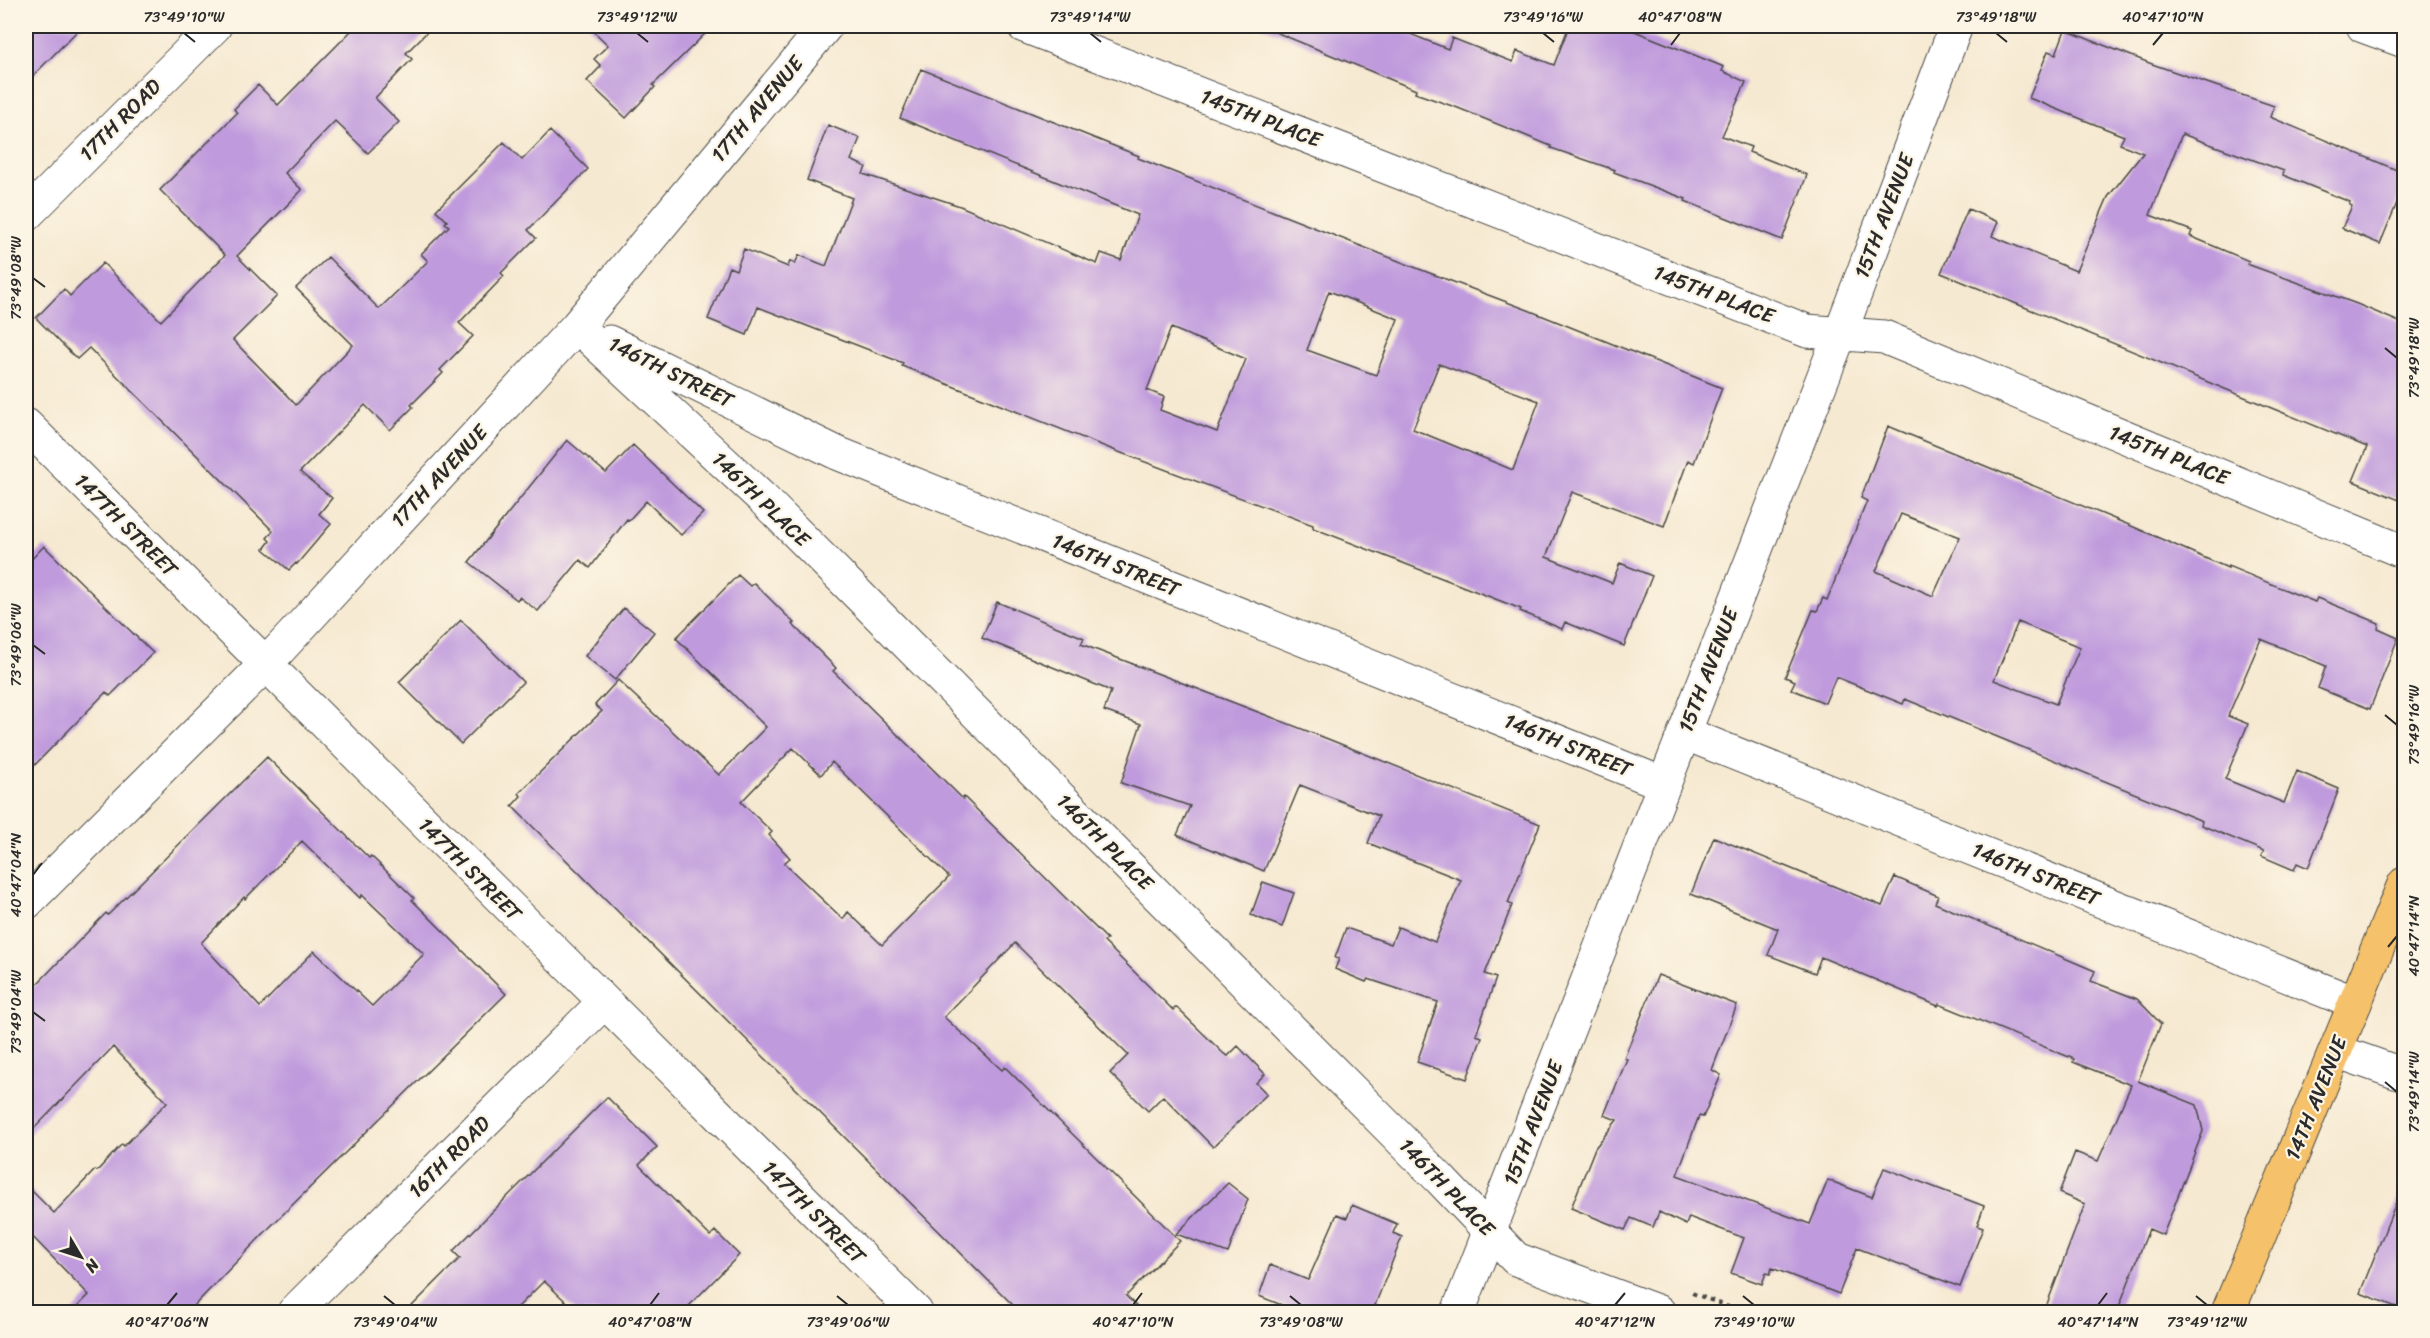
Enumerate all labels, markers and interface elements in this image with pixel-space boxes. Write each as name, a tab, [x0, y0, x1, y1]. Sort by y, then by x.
text: 73°49'10"W	[143, 4, 225, 30]
text: 73°49'12"W	[597, 4, 678, 30]
text: 73°49'14"W	[1050, 4, 1131, 30]
text: 73°49'16"W	[1503, 4, 1583, 30]
text: 40°47'08"N	[1638, 4, 1723, 30]
text: 73°49'18"W	[1956, 4, 2037, 30]
text: 40°47'10"N	[2122, 4, 2204, 30]
street label: 17TH AVENUE	[701, 46, 814, 171]
street label: 17TH ROAD	[69, 69, 171, 171]
street label: 145TH PLACE	[1195, 77, 1328, 159]
street label: 15TH AVENUE	[1843, 147, 1926, 284]
text: 73°49'08"W	[3, 236, 29, 320]
street label: 145TH PLACE	[1648, 253, 1781, 335]
text: 73°49'18"W	[2401, 317, 2427, 398]
street label: 146TH STREET	[602, 325, 742, 419]
street label: 17TH AVENUE	[381, 414, 498, 537]
street label: 145TH PLACE	[2103, 414, 2236, 497]
street label: 146TH PLACE	[702, 441, 821, 557]
street label: 147TH STREET	[65, 464, 188, 587]
street label: 146TH STREET	[1046, 522, 1187, 609]
street label: 15TH AVENUE	[1667, 601, 1750, 738]
text: 73°49'06"W	[3, 603, 29, 687]
text: 73°49'16"W	[2401, 685, 2427, 765]
street label: 146TH STREET	[1498, 702, 1639, 789]
street label: 146TH PLACE	[1047, 784, 1164, 901]
street label: 147TH STREET	[409, 808, 532, 931]
street label: 146TH STREET	[1966, 831, 2107, 918]
text: 40°47'04"N	[3, 832, 29, 917]
text: 40°47'14"N	[2401, 895, 2427, 977]
text: 73°49'04"W	[3, 970, 29, 1054]
street label: 14TH AVENUE	[2274, 1029, 2359, 1166]
text: 73°49'14"W	[2401, 1051, 2427, 1133]
street label: 15TH AVENUE	[1492, 1054, 1575, 1191]
street label: 16TH ROAD	[398, 1106, 500, 1208]
street label: 146TH PLACE	[1389, 1128, 1505, 1247]
street label: 147TH STREET	[753, 1151, 876, 1274]
north arrow	[51, 1227, 111, 1287]
text: N	[77, 1252, 108, 1280]
text: 40°47'06"N	[125, 1309, 209, 1335]
text: 73°49'04"W	[353, 1309, 437, 1335]
text: 40°47'08"N	[608, 1309, 693, 1335]
text: 73°49'06"W	[806, 1309, 890, 1335]
text: 40°47'10"N	[1092, 1309, 1174, 1335]
text: 73°49'08"W	[1259, 1309, 1343, 1335]
text: 40°47'12"N	[1575, 1309, 1656, 1335]
text: 73°49'10"W	[1713, 1309, 1795, 1335]
text: 40°47'14"N	[2057, 1309, 2139, 1335]
text: 73°49'12"W	[2167, 1309, 2248, 1335]

